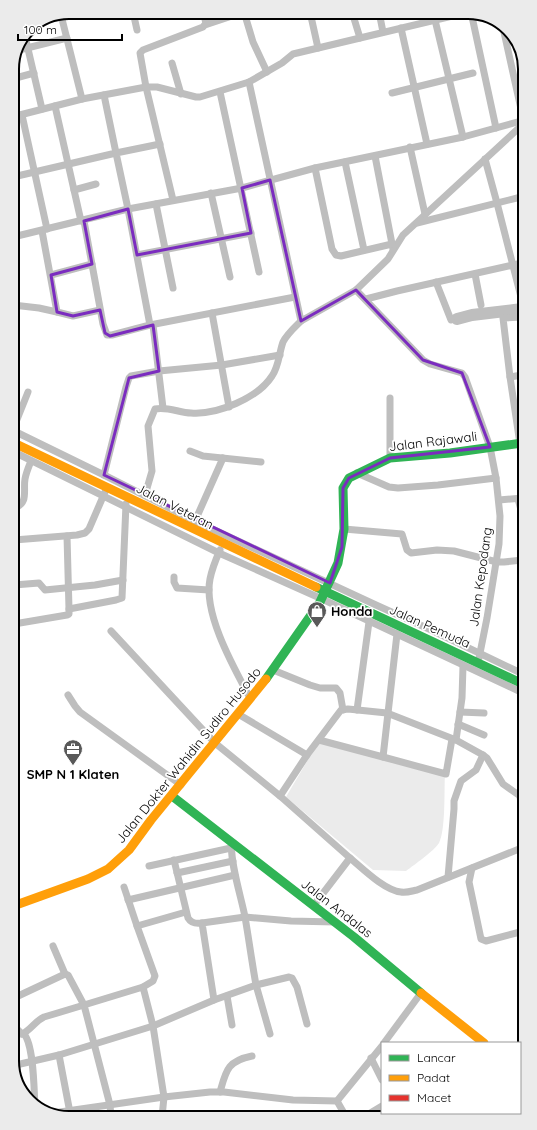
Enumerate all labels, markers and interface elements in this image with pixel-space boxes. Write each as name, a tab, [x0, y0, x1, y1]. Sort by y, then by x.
scale bar	[18, 16, 122, 42]
text: 100 m	[24, 22, 57, 37]
street label: Jalan Rajawali	[388, 428, 478, 454]
street label: Jalan Veteran	[134, 480, 216, 532]
street label: Jalan Kepodang	[465, 526, 495, 628]
shop icon: Honda	[306, 600, 328, 628]
street label: Jalan Pemuda	[387, 601, 473, 651]
place label: Honda	[331, 603, 373, 619]
street label: Jalan Dokter Wahidin Sudiro Husodo	[112, 664, 264, 846]
office icon: SMP N 1 Klaten	[62, 738, 84, 766]
place label: SMP N 1 Klaten	[27, 766, 119, 782]
street label: Jalan Andalas	[298, 875, 376, 941]
legend	[381, 1042, 521, 1114]
text: Lancar	[417, 1050, 456, 1065]
text: Padat	[417, 1070, 450, 1085]
text: Macet	[417, 1090, 451, 1105]

